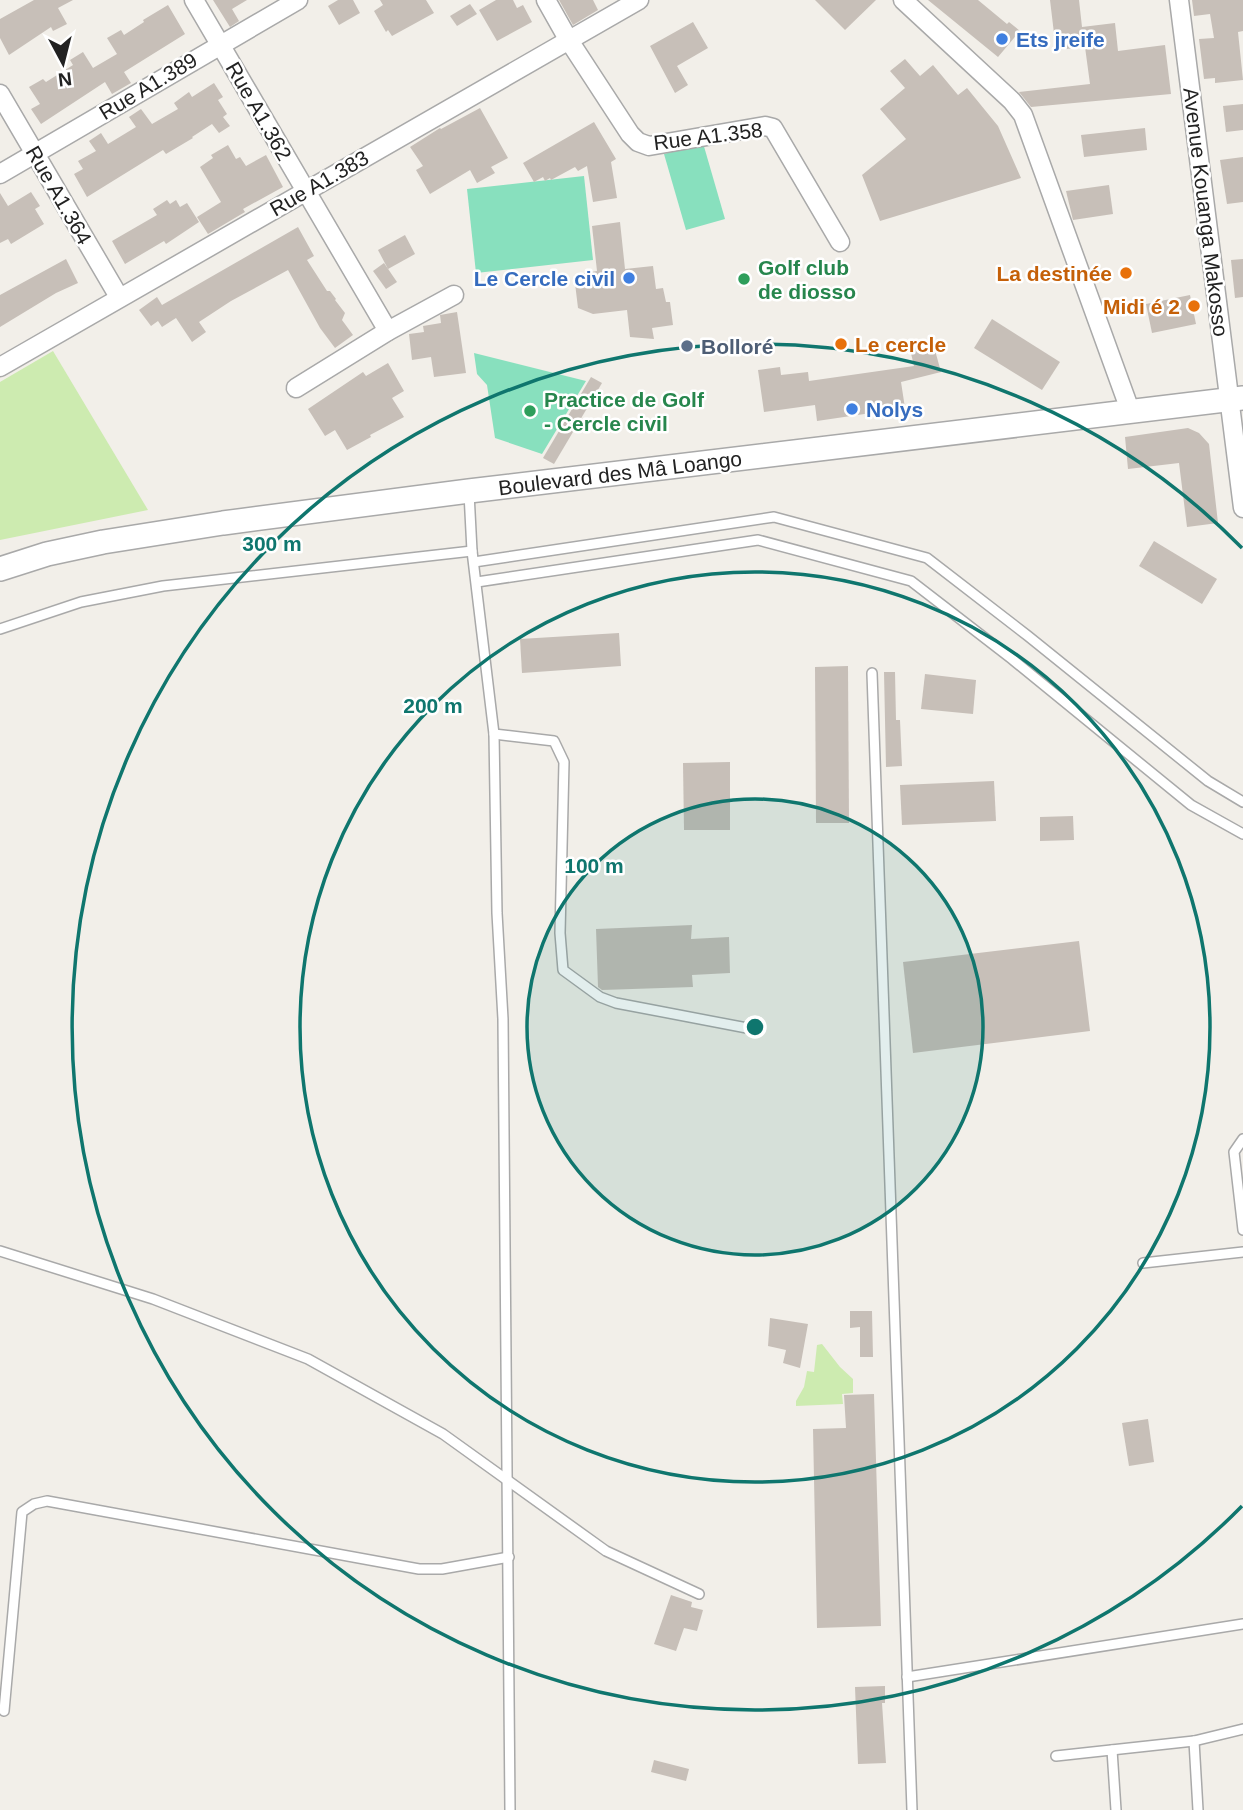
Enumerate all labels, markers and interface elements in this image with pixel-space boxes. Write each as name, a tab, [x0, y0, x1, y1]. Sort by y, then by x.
north arrow	[28, 28, 98, 98]
place label: Ets jreife	[1016, 28, 1105, 51]
marker: Ets jreife	[994, 31, 1010, 47]
street label: Rue A1.389	[95, 48, 201, 124]
street label: Rue A1.362	[222, 58, 296, 164]
text: N	[57, 68, 73, 91]
street label: Avenue Kouanga Makosso	[1179, 86, 1233, 338]
street label: Rue A1.358	[652, 118, 764, 154]
street label: Rue A1.364	[22, 142, 97, 249]
street label: Rue A1.383	[266, 146, 372, 220]
place label: Golf club de diosso	[758, 256, 856, 303]
place label: La destinée	[996, 262, 1112, 285]
marker: La destinée	[1118, 265, 1134, 281]
place label: Le Cercle civil	[474, 267, 615, 290]
marker: Le Cercle civil	[621, 270, 637, 286]
marker: Golf club de diosso	[736, 271, 752, 287]
place label: Midi é 2	[1103, 295, 1180, 318]
marker: Midi é 2	[1186, 298, 1202, 314]
place label: Le cercle	[855, 333, 946, 356]
place label: Bolloré	[701, 335, 773, 358]
marker: Le cercle	[833, 336, 849, 352]
marker: Bolloré	[679, 338, 695, 354]
place label: Practice de Golf - Cercle civil	[544, 388, 705, 435]
place label: Nolys	[866, 398, 923, 421]
marker: Nolys	[844, 401, 860, 417]
marker: Practice de Golf - Cercle civil	[522, 403, 538, 419]
street label: Boulevard des Mâ Loango	[497, 447, 743, 499]
text: 300 m	[242, 532, 302, 555]
text: 200 m	[403, 694, 463, 717]
text: 100 m	[564, 854, 624, 877]
centre of rings	[743, 1015, 767, 1039]

